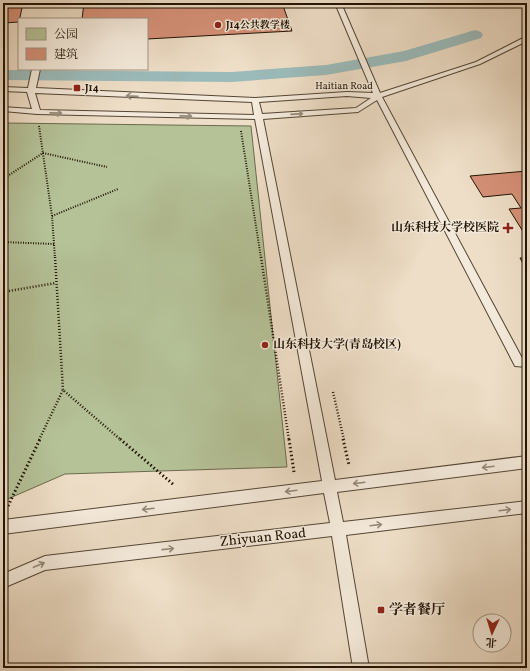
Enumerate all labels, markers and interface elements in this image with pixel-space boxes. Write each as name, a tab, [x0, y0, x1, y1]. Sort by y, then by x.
legend	[18, 18, 148, 70]
place label: J14公共教学楼	[225, 18, 291, 32]
marker: J14公共教学楼	[213, 20, 223, 30]
text: 公园	[54, 27, 78, 43]
text: 建筑	[54, 47, 78, 63]
street label: Haitian Road	[315, 79, 373, 93]
place label: J14	[84, 81, 99, 95]
marker: J14	[72, 83, 82, 93]
one-way arrow	[126, 92, 139, 99]
one-way arrow	[49, 109, 62, 116]
one-way arrow	[290, 111, 303, 118]
one-way arrow	[179, 112, 192, 119]
place label: 山东科技大学校医院	[391, 220, 499, 236]
marker: 山东科技大学校医院	[502, 222, 514, 234]
place label: 山东科技大学(青岛校区)	[273, 337, 401, 353]
marker: 山东科技大学(青岛校区)	[260, 340, 270, 350]
one-way arrow	[482, 463, 495, 471]
one-way arrow	[353, 479, 366, 486]
one-way arrow	[285, 487, 298, 495]
one-way arrow	[142, 505, 155, 512]
one-way arrow	[498, 506, 511, 514]
one-way arrow	[369, 522, 382, 529]
street label: Zhiyuan Road	[219, 524, 307, 552]
one-way arrow	[161, 545, 174, 553]
one-way arrow	[32, 561, 44, 569]
place label: 学者餐厅	[389, 601, 445, 620]
marker: 学者餐厅	[376, 605, 386, 615]
north arrow	[472, 613, 512, 653]
text: 北	[485, 634, 497, 649]

